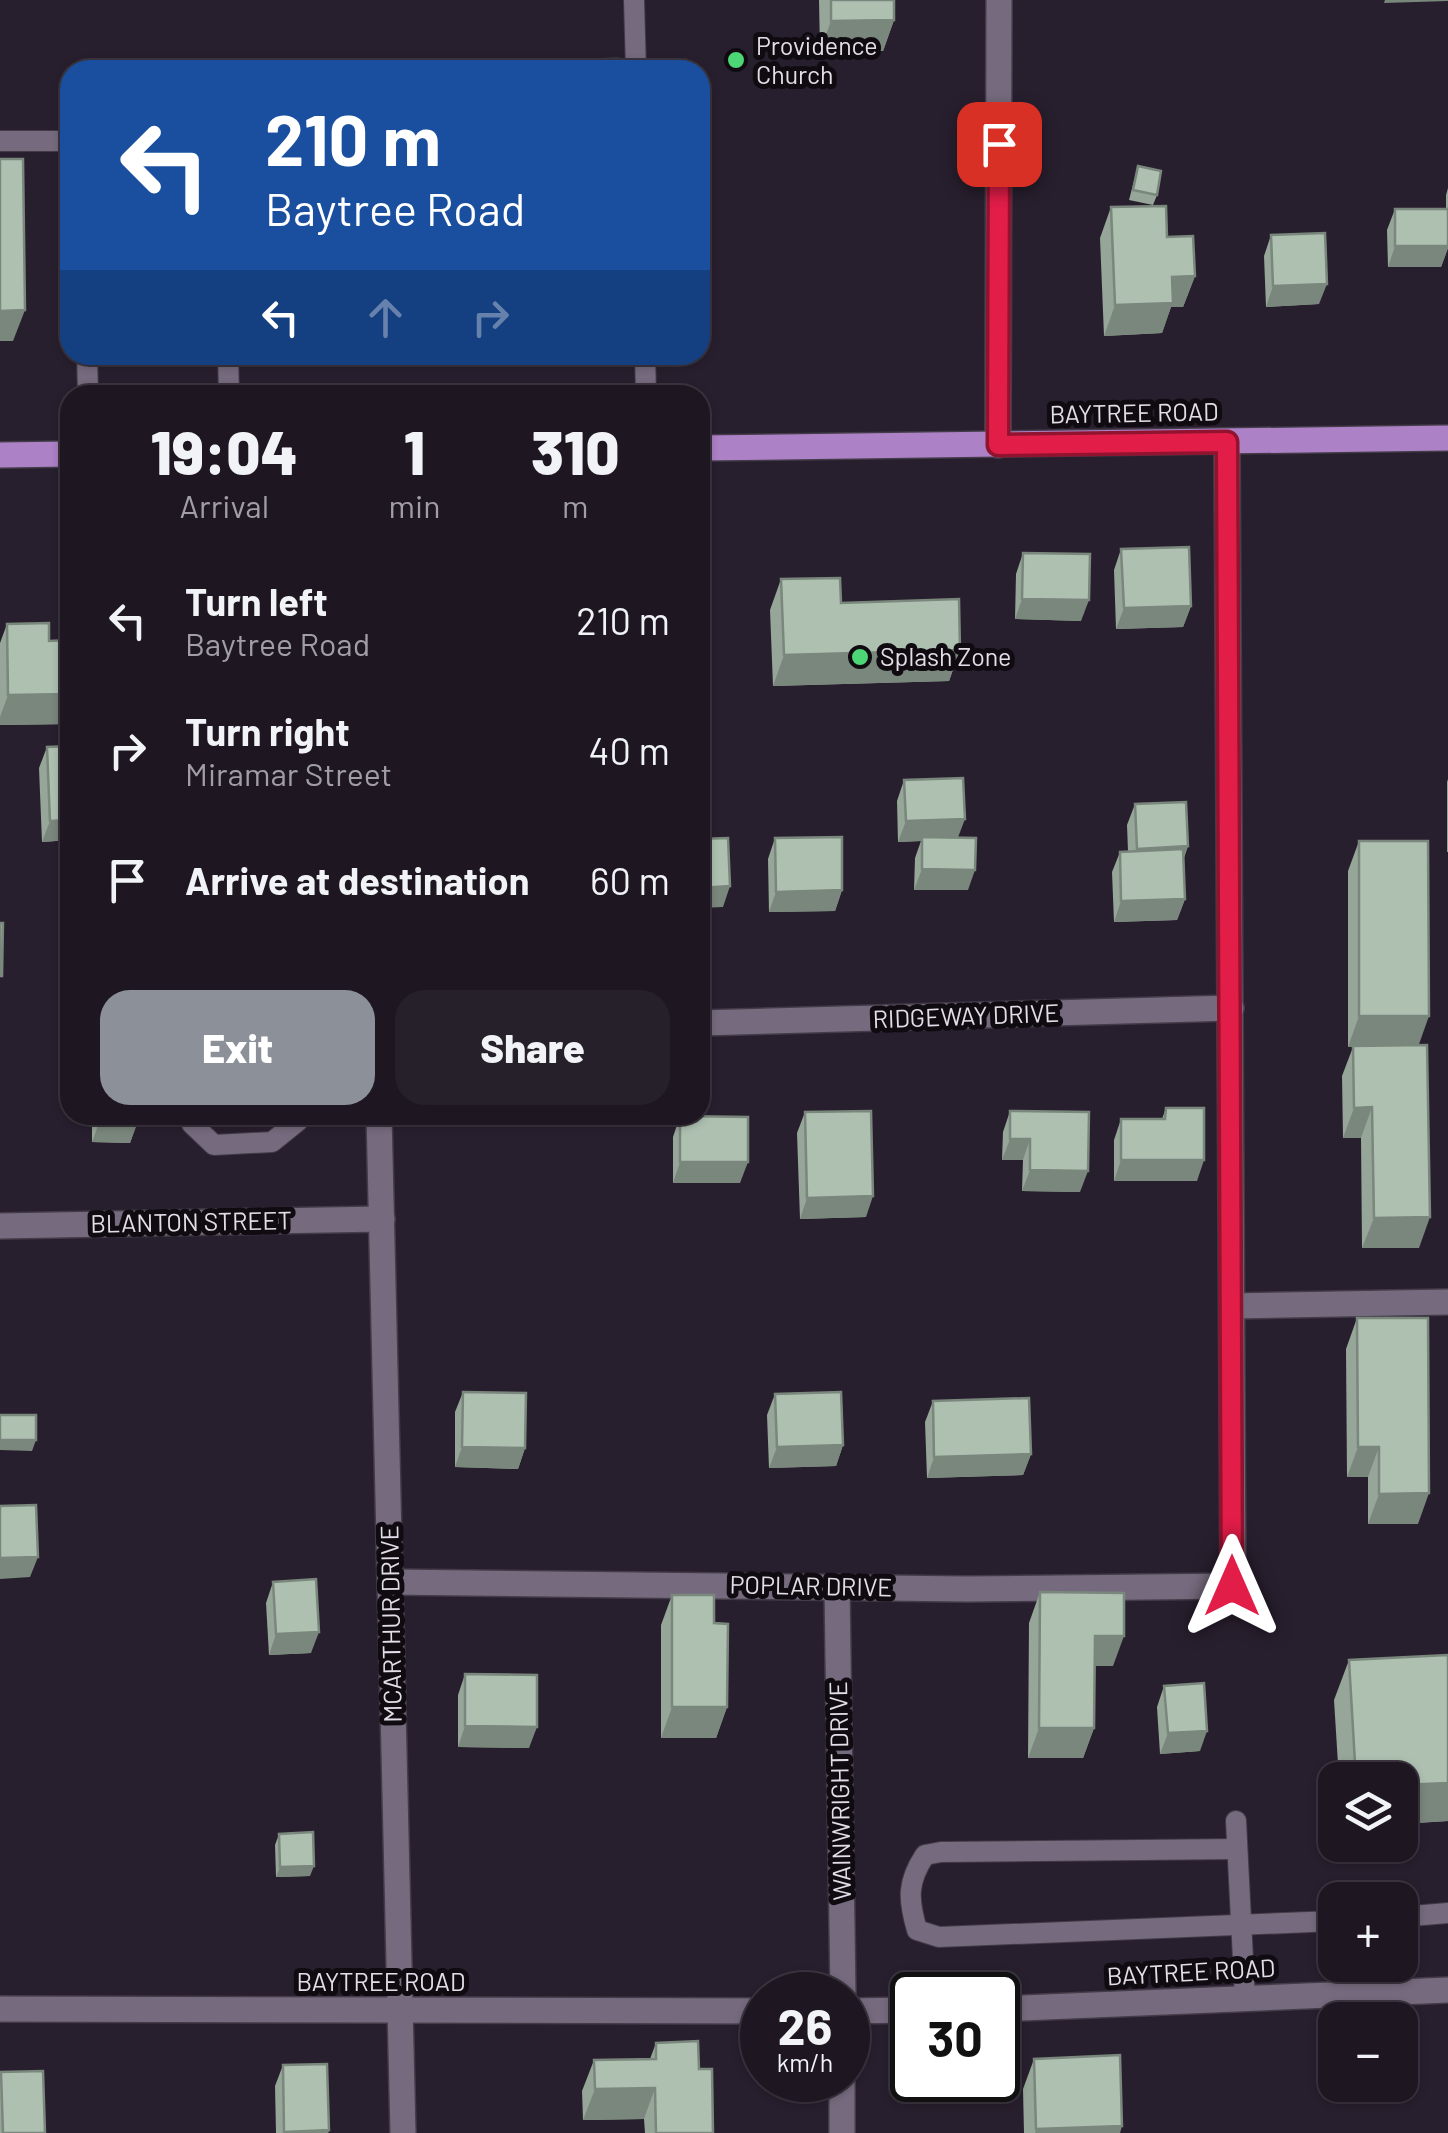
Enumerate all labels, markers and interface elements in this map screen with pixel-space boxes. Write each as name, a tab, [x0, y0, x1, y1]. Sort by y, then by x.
place label: Providence Church	[756, 30, 878, 89]
marker: Providence Church	[725, 49, 747, 71]
text: 210 m	[265, 96, 441, 180]
icon: left	[100, 100, 230, 230]
pin	[957, 102, 1042, 187]
icon: arrive	[972, 117, 1027, 172]
text: Baytree Road	[265, 181, 525, 235]
icon: left	[253, 290, 308, 345]
icon: ahead	[358, 290, 413, 345]
icon: right	[463, 290, 518, 345]
street label: BAYTREE ROAD	[1049, 396, 1219, 428]
text: 19:04	[151, 415, 298, 487]
text: 1	[404, 415, 425, 487]
text: 310	[531, 415, 619, 487]
text: Arrival	[180, 486, 269, 524]
text: min	[389, 486, 440, 524]
text: m	[562, 486, 588, 524]
text: Turn left	[185, 578, 328, 624]
icon: left	[100, 593, 155, 648]
text: 210 m	[576, 597, 670, 643]
text: Baytree Road	[185, 624, 370, 662]
place label: Splash Zone	[880, 641, 1011, 671]
marker: Splash Zone	[849, 646, 871, 668]
text: Turn right	[185, 708, 350, 754]
icon: right	[100, 723, 155, 778]
text: 40 m	[589, 727, 670, 773]
text: Miramar Street	[185, 754, 392, 792]
icon: arrive	[100, 853, 155, 908]
text: Arrive at destination	[185, 857, 530, 903]
text: 60 m	[590, 857, 670, 903]
button: Exit	[100, 990, 375, 1105]
button: Share	[395, 990, 670, 1105]
street label: RIDGEWAY DRIVE	[872, 997, 1060, 1033]
street label: BLANTON STREET	[90, 1204, 292, 1238]
street label: MCARTHUR DRIVE	[373, 1525, 407, 1723]
position arrow	[1180, 1534, 1284, 1638]
street label: POPLAR DRIVE	[729, 1569, 893, 1601]
street label: WAINWRIGHT DRIVE	[822, 1681, 856, 1901]
map controls	[1318, 1762, 1418, 2102]
button: layers	[1318, 1762, 1418, 1862]
button: +	[1318, 1882, 1418, 1982]
street label: BAYTREE ROAD	[1106, 1952, 1276, 1990]
street label: BAYTREE ROAD	[297, 1966, 465, 1996]
speed limit sign: 30	[890, 1972, 1020, 2102]
text: 26	[778, 1995, 832, 2055]
button: −	[1318, 2002, 1418, 2102]
text: km/h	[777, 2047, 833, 2077]

